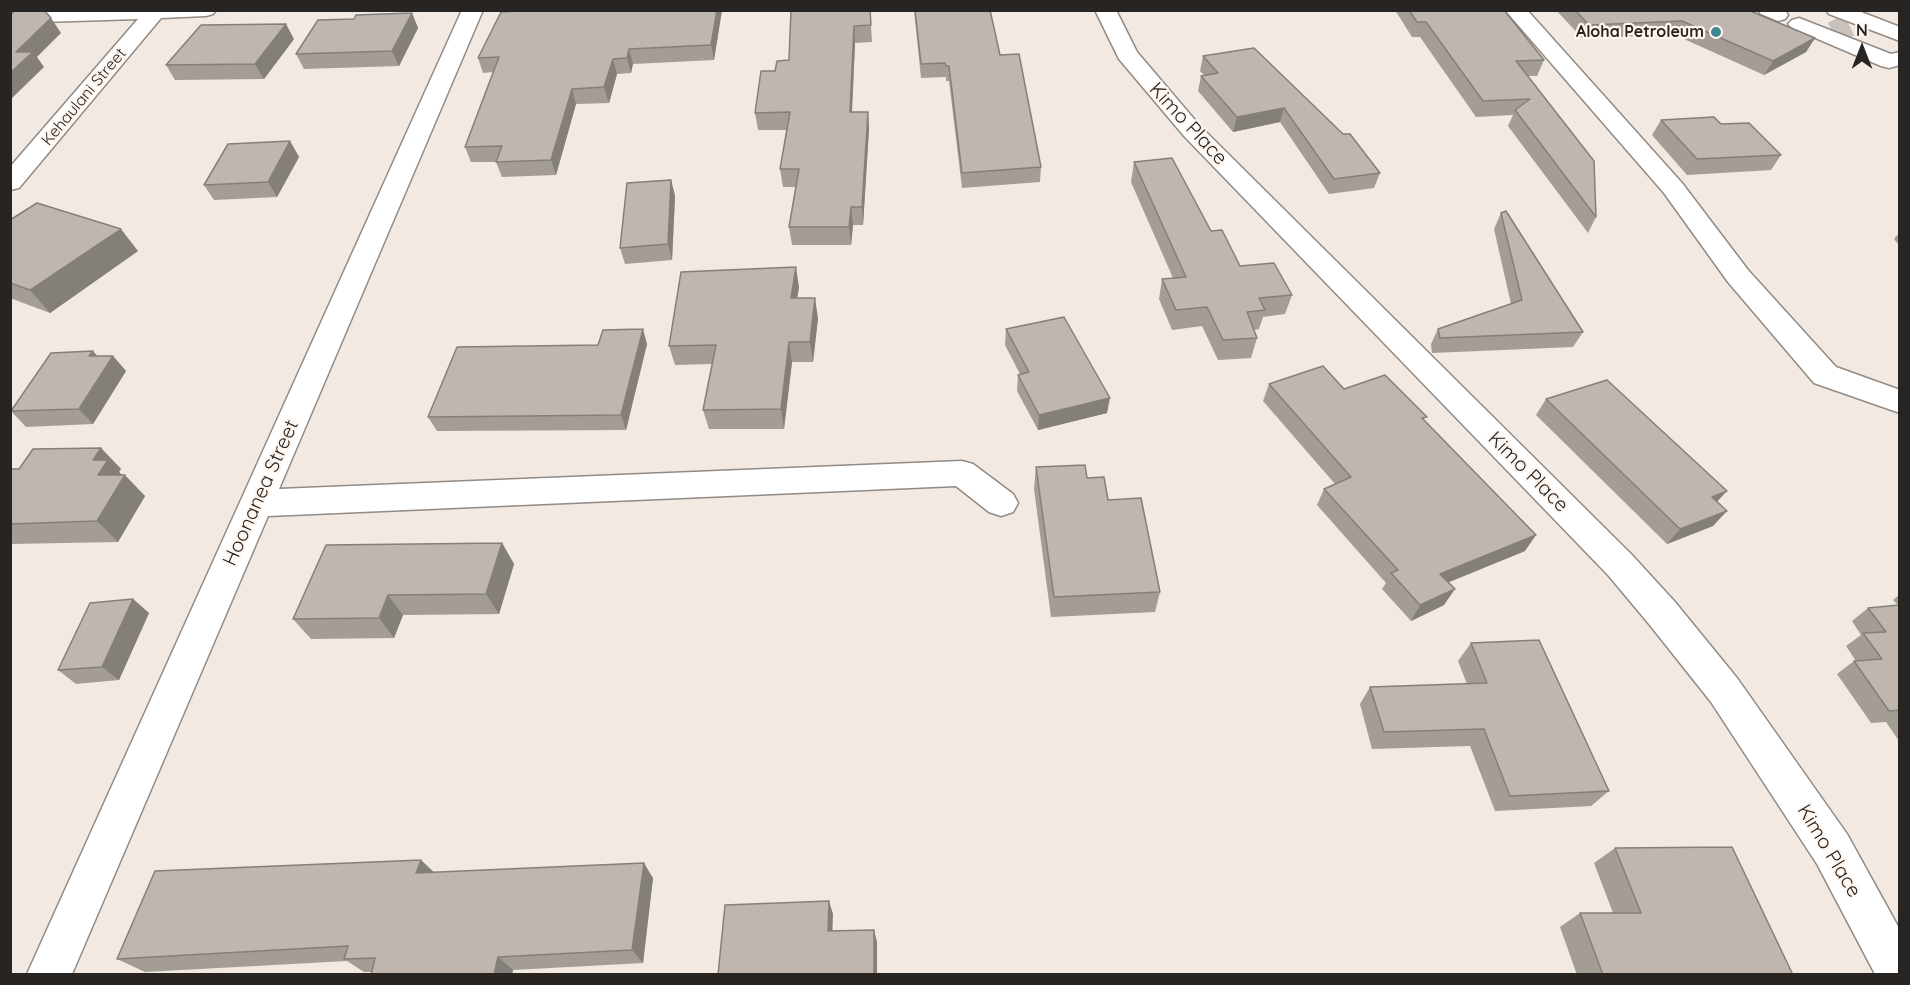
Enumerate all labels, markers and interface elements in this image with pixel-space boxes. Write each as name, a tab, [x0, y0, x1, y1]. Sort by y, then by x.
north arrow	[1832, 18, 1892, 78]
text: N	[1856, 20, 1868, 40]
place label: Aloha Petroleum	[1576, 22, 1704, 42]
marker: Aloha Petroleum	[1709, 25, 1723, 39]
street label: Kehaulani Street	[38, 44, 130, 150]
street label: Kimo Place	[1144, 78, 1232, 170]
street label: Hoonanea Street	[218, 416, 304, 570]
street label: Kimo Place	[1483, 427, 1573, 517]
street label: Kimo Place	[1792, 800, 1866, 902]

